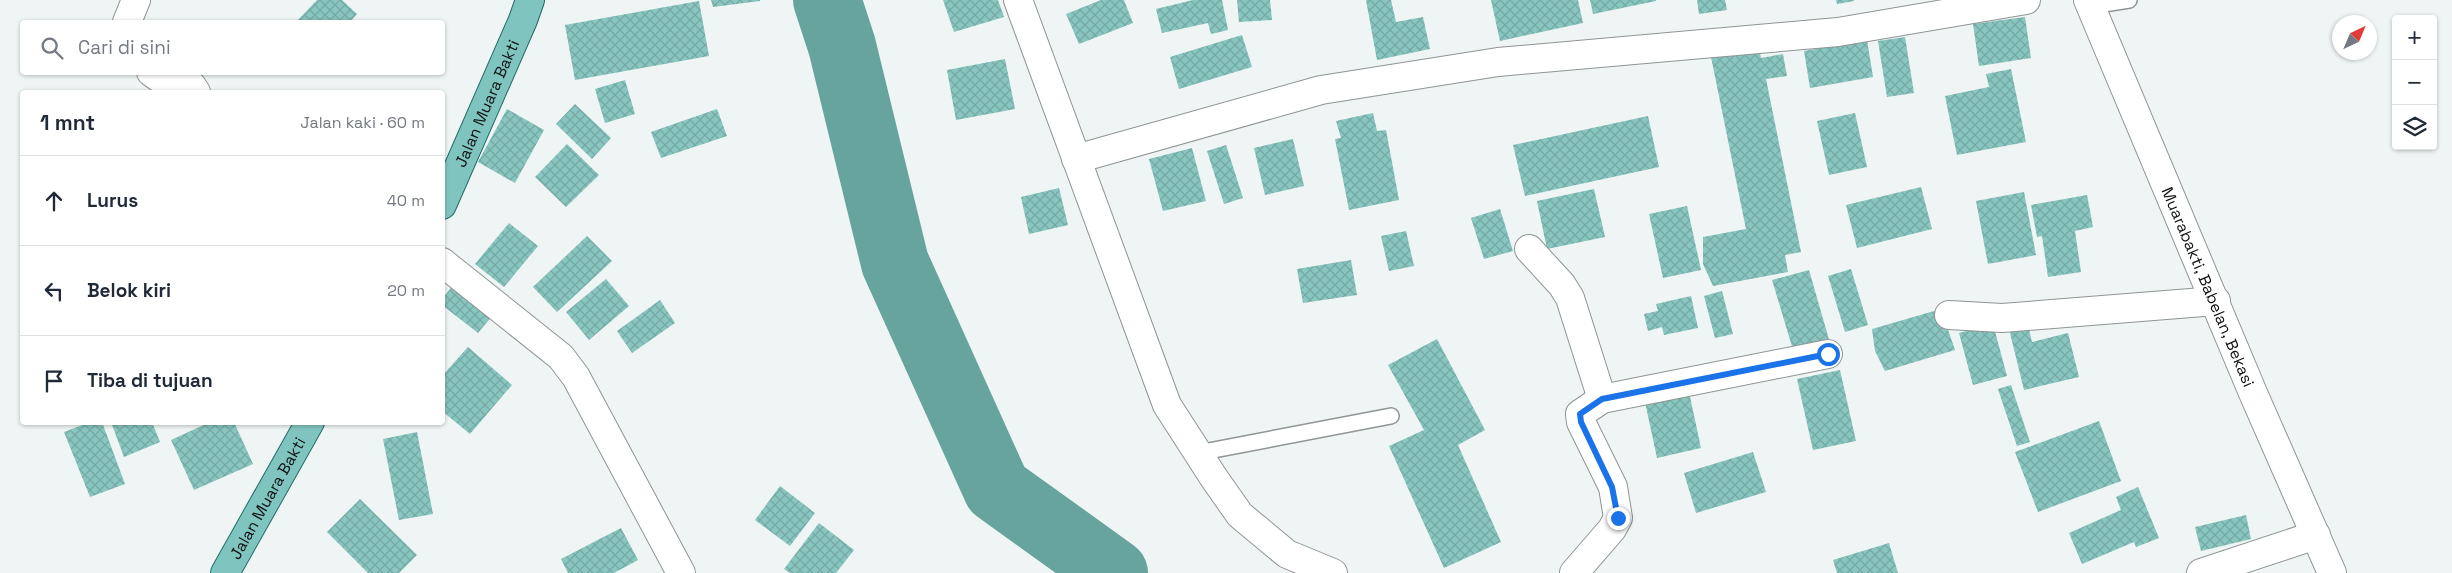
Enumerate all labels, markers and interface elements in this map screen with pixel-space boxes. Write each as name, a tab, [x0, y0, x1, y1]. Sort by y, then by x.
north arrow	[2332, 15, 2377, 60]
map controls	[2392, 15, 2437, 150]
button: +	[2392, 15, 2437, 60]
search box	[20, 20, 445, 75]
icon: search	[38, 34, 66, 62]
text: Cari di sini	[78, 35, 171, 60]
street label: Jalan Muara Bakti	[449, 36, 524, 170]
button: −	[2392, 60, 2437, 105]
button: layers	[2392, 105, 2437, 150]
text: 1 mnt	[40, 109, 95, 136]
text: Jalan kaki · 60 m	[300, 112, 425, 133]
street label: Muarabakti, Babelan, Bekasi	[2157, 184, 2260, 390]
icon: ahead	[40, 187, 68, 215]
text: Lurus	[87, 188, 138, 213]
text: 40 m	[387, 190, 425, 211]
icon: left	[40, 277, 68, 305]
text: Belok kiri	[87, 278, 171, 303]
text: 20 m	[387, 280, 425, 301]
route start	[1817, 343, 1840, 366]
icon: arrive	[40, 367, 68, 395]
text: Tiba di tujuan	[87, 368, 213, 393]
street label: Jalan Muara Bakti	[224, 433, 310, 563]
route end	[1607, 507, 1630, 530]

